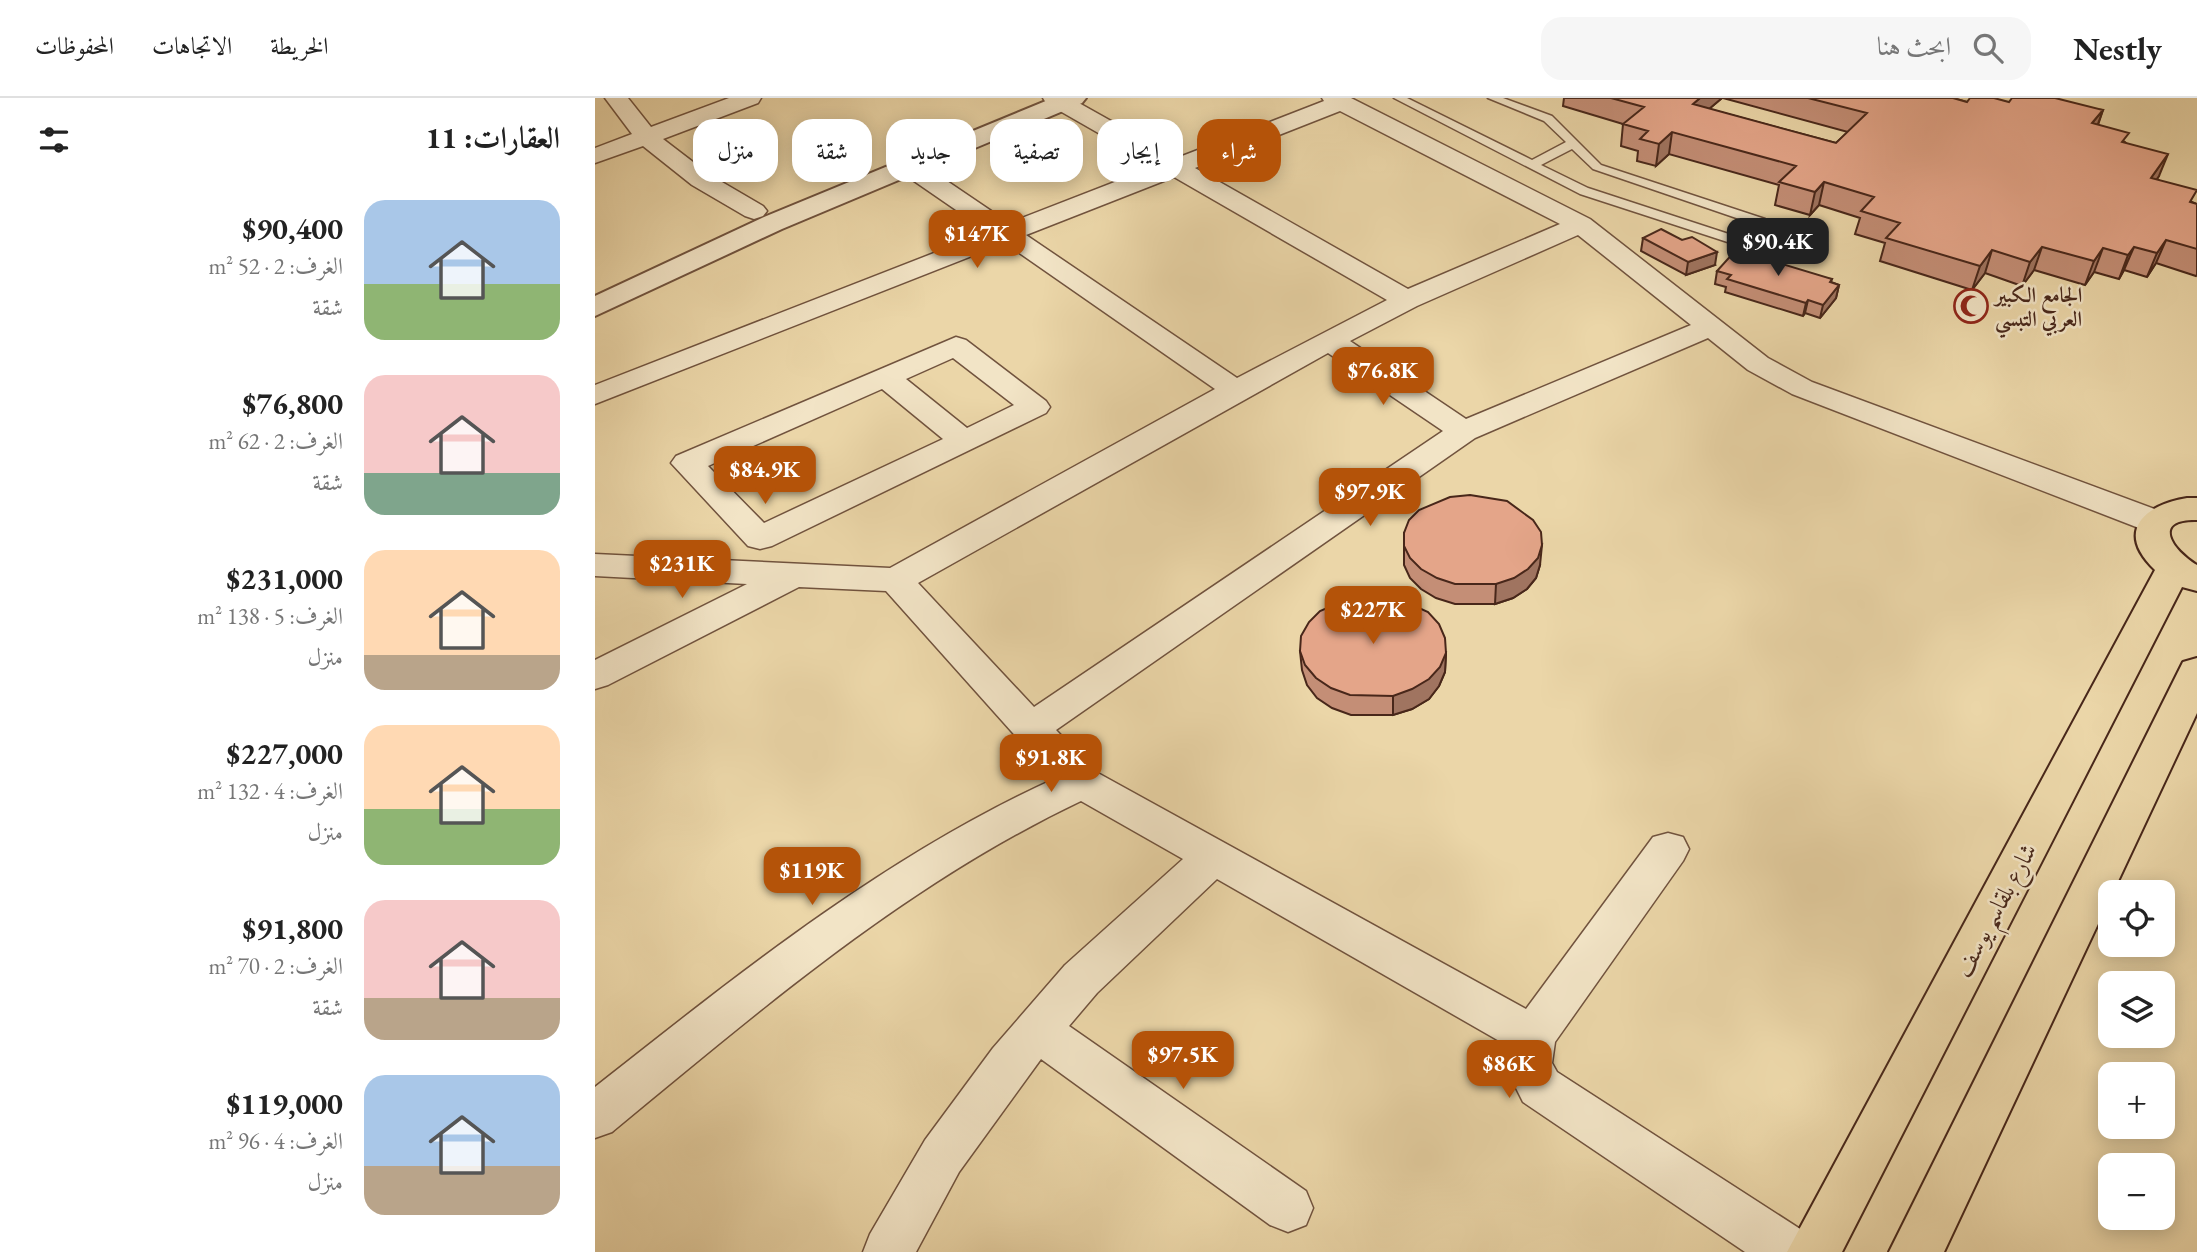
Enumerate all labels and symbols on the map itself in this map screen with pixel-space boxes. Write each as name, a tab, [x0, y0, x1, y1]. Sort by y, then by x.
pin: $147K	[928, 211, 1026, 270]
pin: $90.4K	[1721, 218, 1835, 278]
place label: الجامع الكبير العربي التبسي	[1993, 281, 2082, 339]
mosque icon: الجامع الكبير العربي التبسي	[1952, 287, 1990, 325]
pin: $76.8K	[1326, 348, 1440, 407]
pin: $84.9K	[708, 446, 822, 506]
pin: $97.9K	[1313, 468, 1427, 528]
pin: $231K	[633, 540, 731, 600]
pin: $227K	[1324, 587, 1422, 646]
pin: $91.8K	[994, 734, 1108, 794]
street label: شارع بلقاسم يوسف	[1947, 838, 2051, 987]
pin: $119K	[763, 848, 861, 907]
pin: $97.5K	[1126, 1032, 1240, 1091]
pin: $86K	[1468, 1040, 1550, 1100]

